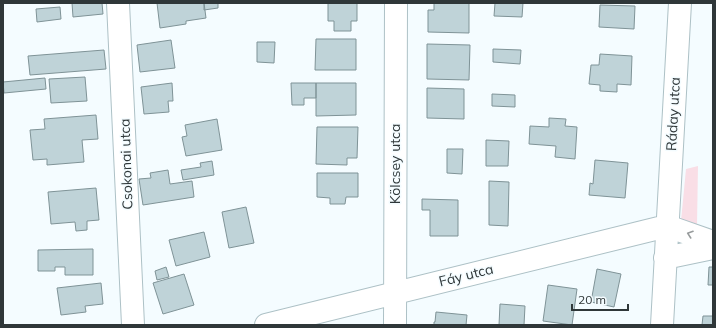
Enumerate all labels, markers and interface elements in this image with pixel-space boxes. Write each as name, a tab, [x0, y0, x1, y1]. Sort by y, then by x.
street label: Ráday utca	[662, 77, 684, 151]
street label: Csokonai utca	[115, 118, 137, 210]
street label: Kölcsey utca	[386, 124, 404, 204]
one-way arrow	[686, 230, 693, 238]
street label: Fáy utca	[437, 260, 495, 290]
scale bar	[572, 286, 628, 312]
text: 20 m	[578, 292, 606, 307]

